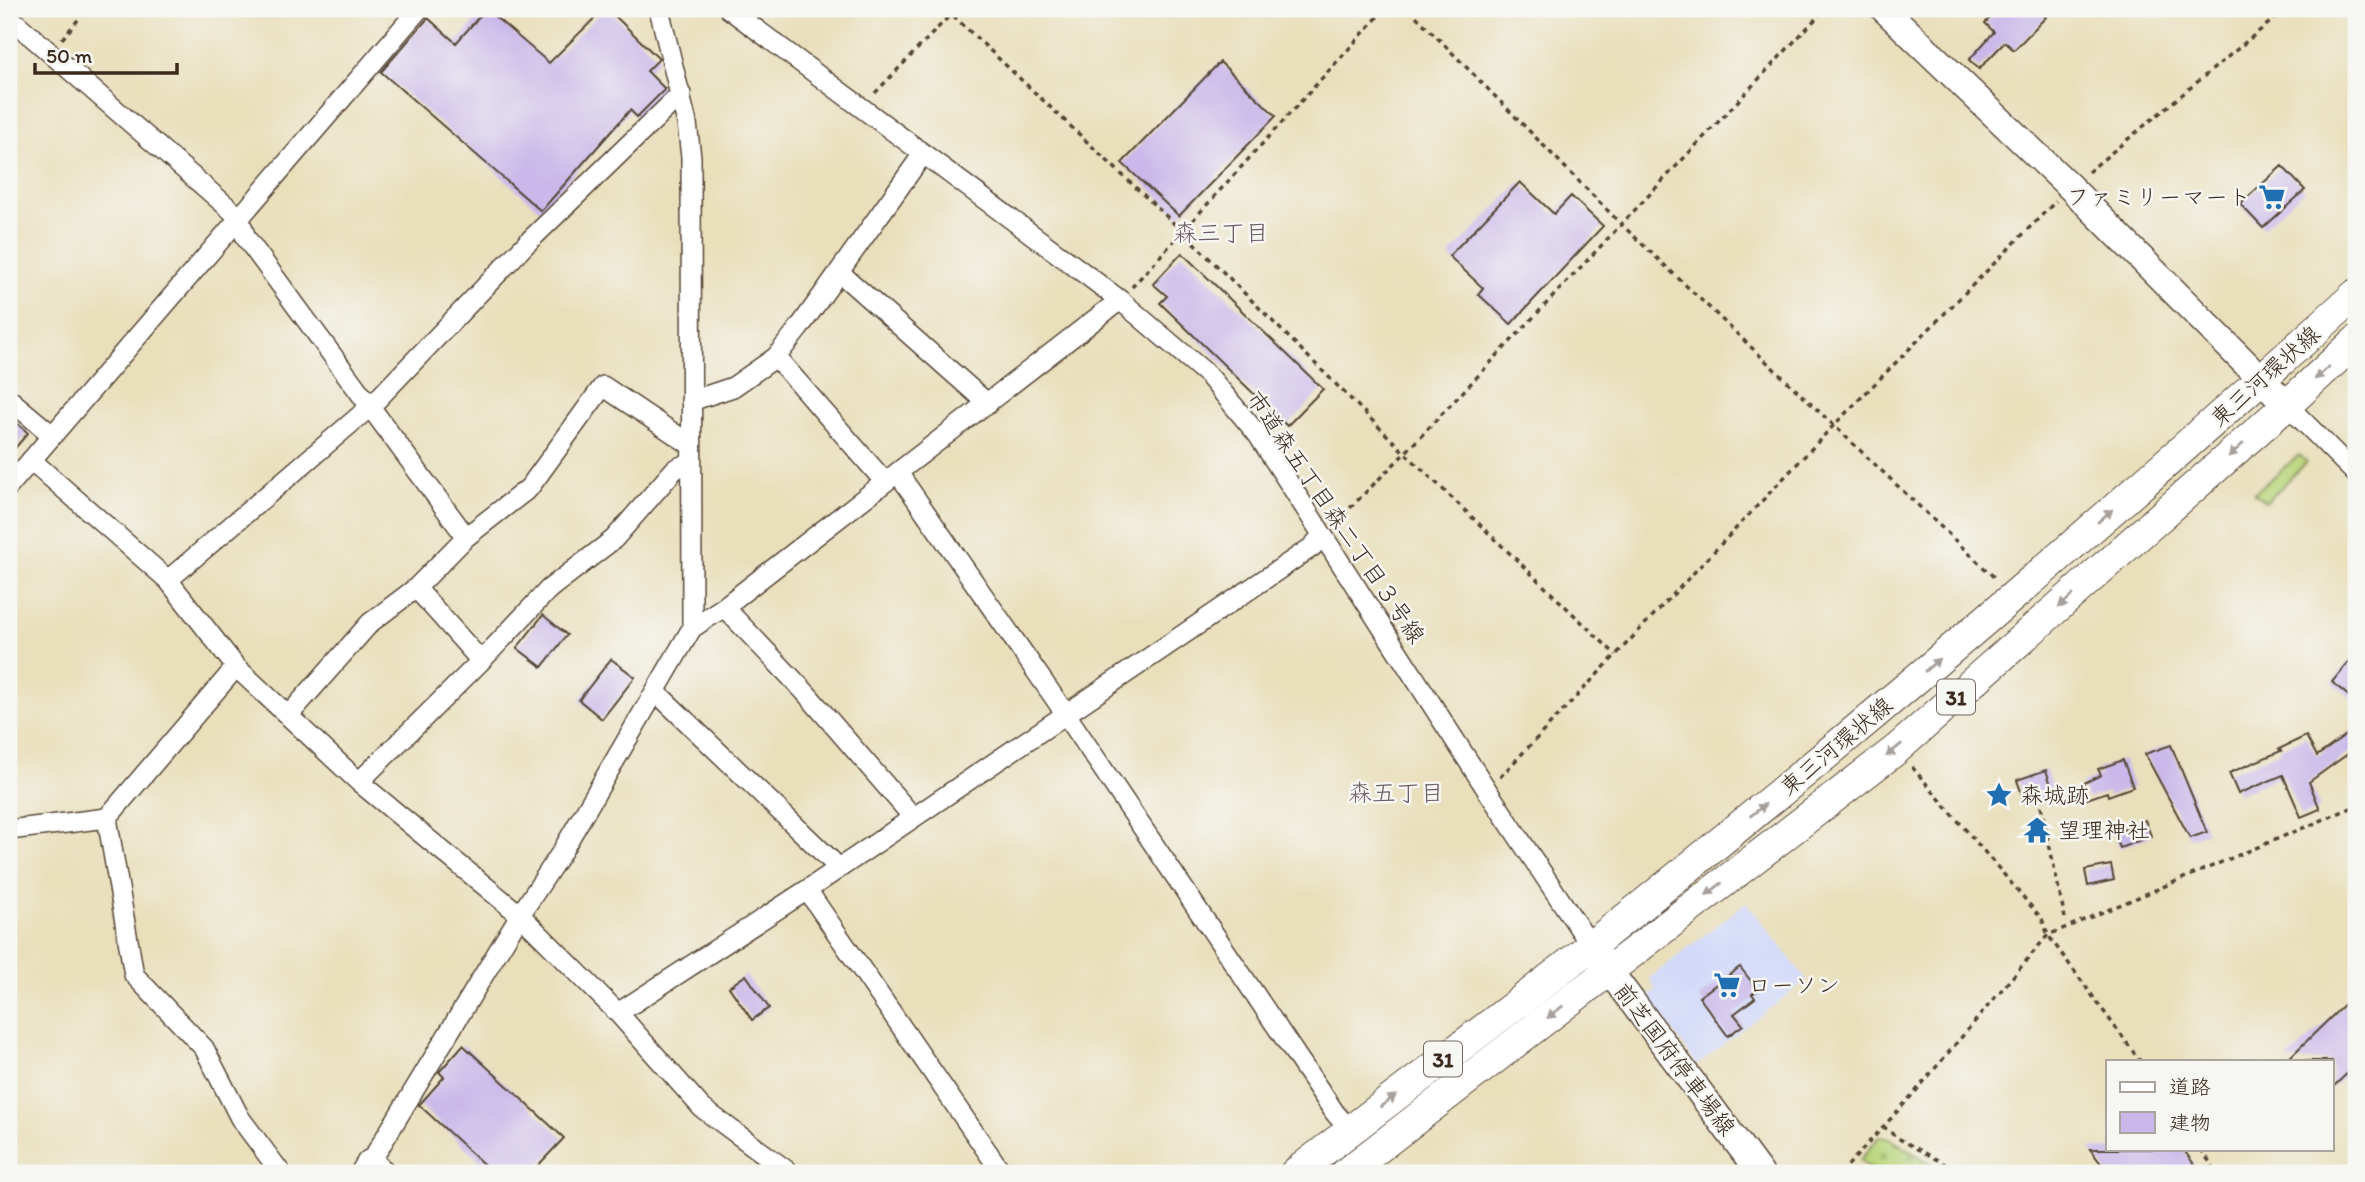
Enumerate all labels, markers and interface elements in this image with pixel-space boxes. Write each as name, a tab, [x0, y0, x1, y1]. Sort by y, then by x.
scale bar	[35, 32, 177, 76]
text: 50 m	[46, 43, 93, 68]
supermarket icon: ファミリーマート	[2257, 182, 2287, 212]
place label: ファミリーマート	[2067, 183, 2251, 211]
district label: 森三丁目	[1173, 218, 1269, 247]
street label: 東三河環状線	[2204, 319, 2326, 433]
one-way arrow	[2313, 365, 2330, 380]
street label: 市道森五丁目森二丁目３号線	[1241, 385, 1431, 649]
one-way arrow	[2228, 441, 2245, 457]
one-way arrow	[2096, 509, 2113, 524]
one-way arrow	[2057, 592, 2074, 608]
one-way arrow	[1924, 658, 1941, 673]
road number: 31	[1937, 680, 1975, 714]
street label: 東三河環状線	[1774, 691, 1898, 801]
one-way arrow	[1886, 743, 1904, 758]
district label: 森五丁目	[1348, 778, 1444, 807]
place icon: 森城跡	[1984, 780, 2014, 810]
place label: 森城跡	[2020, 781, 2089, 809]
one-way arrow	[1748, 803, 1766, 818]
temple icon: 望理神社	[2022, 815, 2052, 845]
place label: 望理神社	[2058, 816, 2150, 844]
one-way arrow	[1705, 882, 1723, 896]
supermarket icon: ローソン	[1712, 970, 1742, 1000]
place label: ローソン	[1748, 971, 1840, 999]
street label: 前芝国府停車場線	[1608, 977, 1742, 1141]
one-way arrow	[1546, 1004, 1564, 1019]
road number: 31	[1424, 1042, 1462, 1076]
legend	[2106, 1060, 2334, 1150]
text: 道路	[2169, 1074, 2211, 1099]
one-way arrow	[1379, 1095, 1397, 1109]
text: 建物	[2169, 1110, 2211, 1135]

